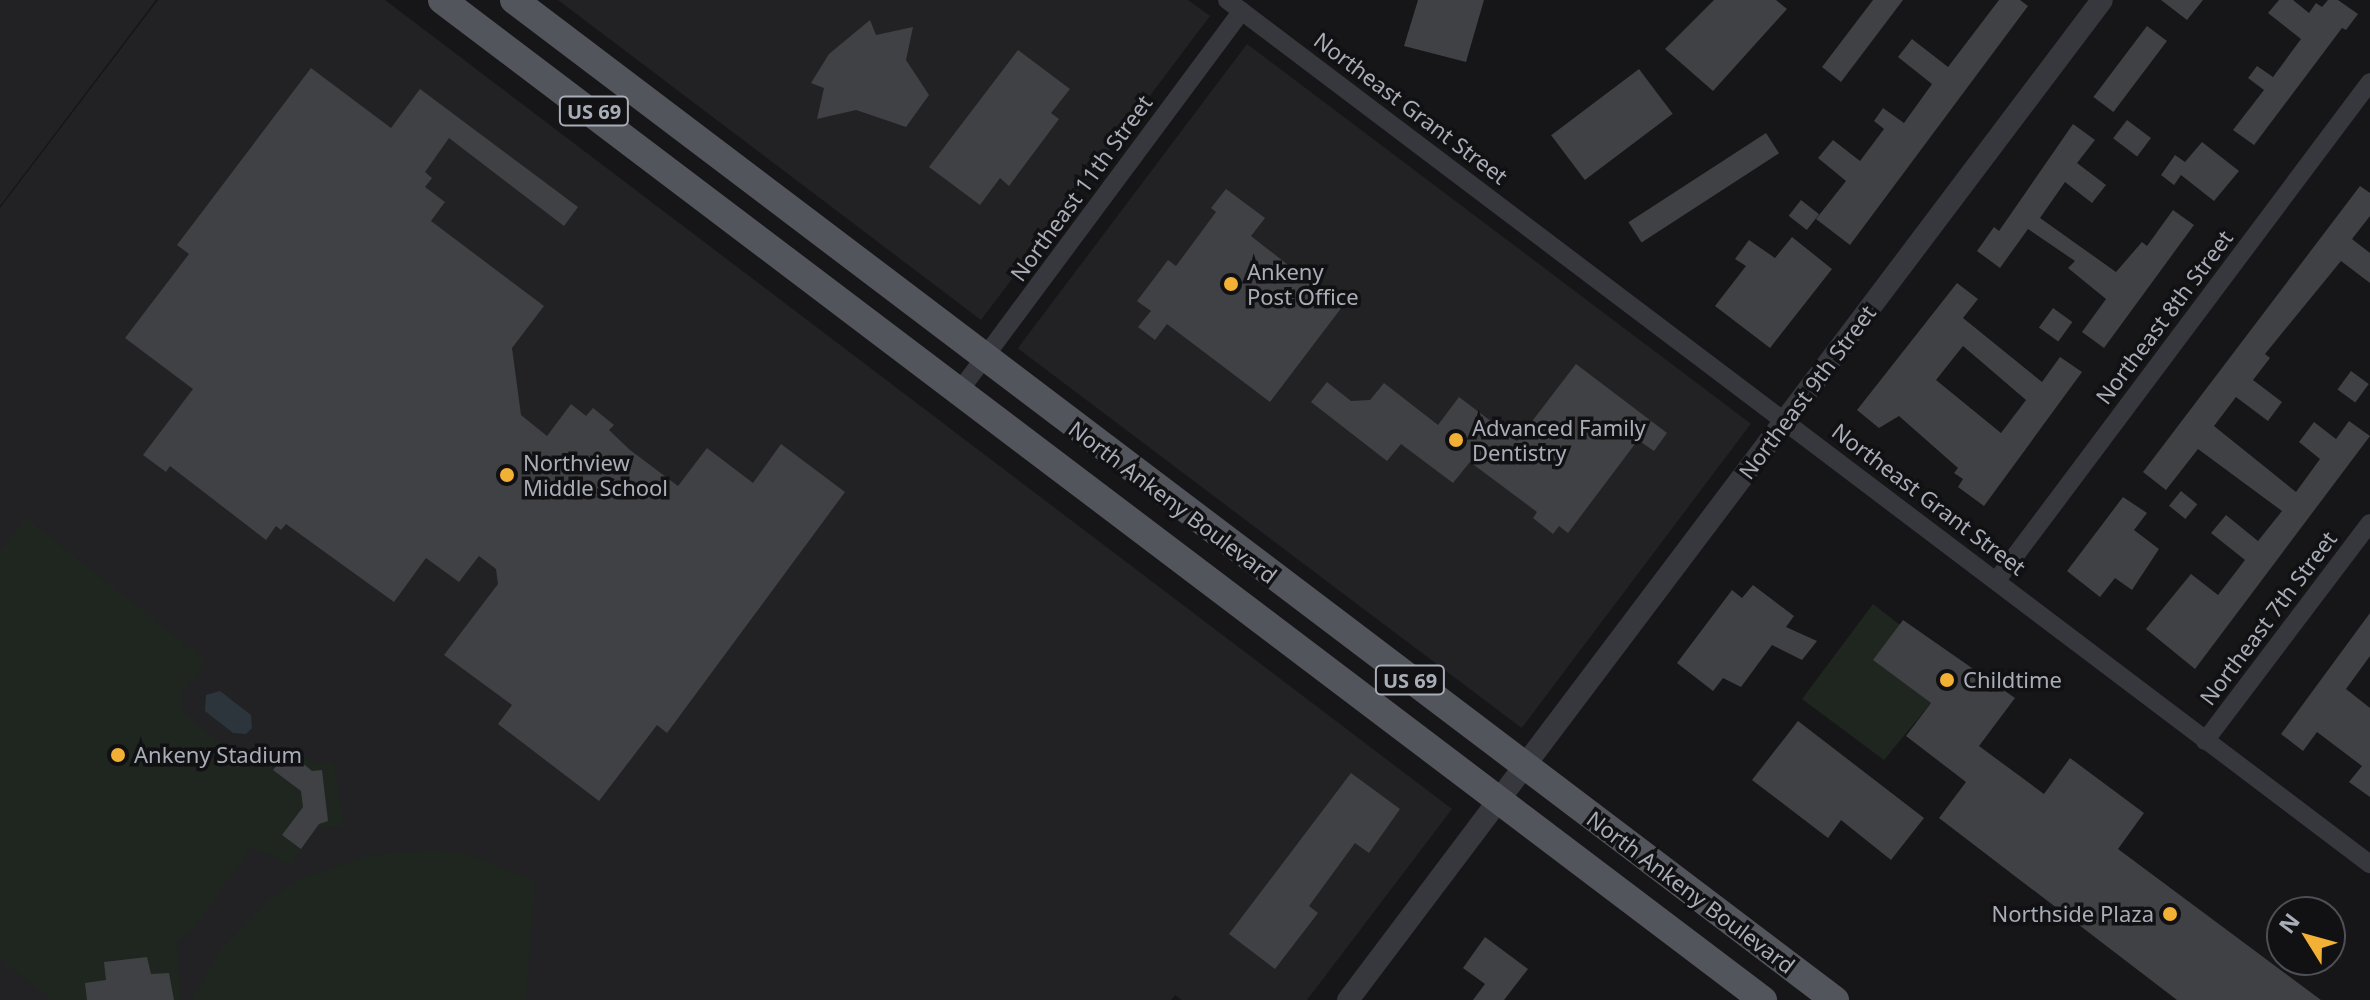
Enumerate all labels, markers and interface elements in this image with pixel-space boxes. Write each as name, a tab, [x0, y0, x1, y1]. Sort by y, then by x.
street label: Northeast Grant Street	[1309, 27, 1513, 189]
street label: Northeast 11th Street	[1005, 90, 1157, 286]
road number: US 69	[558, 95, 630, 127]
street label: Northeast 8th Street	[2090, 225, 2238, 409]
place label: Ankeny Post Office	[1247, 258, 1359, 310]
marker: Ankeny Post Office	[1222, 275, 1240, 293]
street label: Northeast 9th Street	[1733, 300, 1881, 484]
place label: Advanced Family Dentistry	[1472, 414, 1646, 466]
street label: North Ankeny Boulevard	[1064, 415, 1282, 589]
street label: Northeast Grant Street	[1827, 418, 2031, 580]
marker: Advanced Family Dentistry	[1447, 431, 1465, 449]
place label: Northview Middle School	[523, 449, 668, 500]
marker: Northview Middle School	[498, 466, 516, 484]
street label: Northeast 7th Street	[2194, 526, 2342, 710]
road number: US 69	[1374, 664, 1446, 696]
place label: Childtime	[1963, 667, 2062, 693]
marker: Childtime	[1938, 671, 1956, 689]
place label: Ankeny Stadium	[134, 742, 302, 768]
marker: Ankeny Stadium	[109, 746, 127, 764]
street label: North Ankeny Boulevard	[1582, 805, 1800, 979]
north arrow	[2266, 896, 2346, 976]
place label: Northside Plaza	[1991, 901, 2154, 927]
marker: Northside Plaza	[2161, 905, 2179, 923]
text: N	[2271, 907, 2306, 939]

